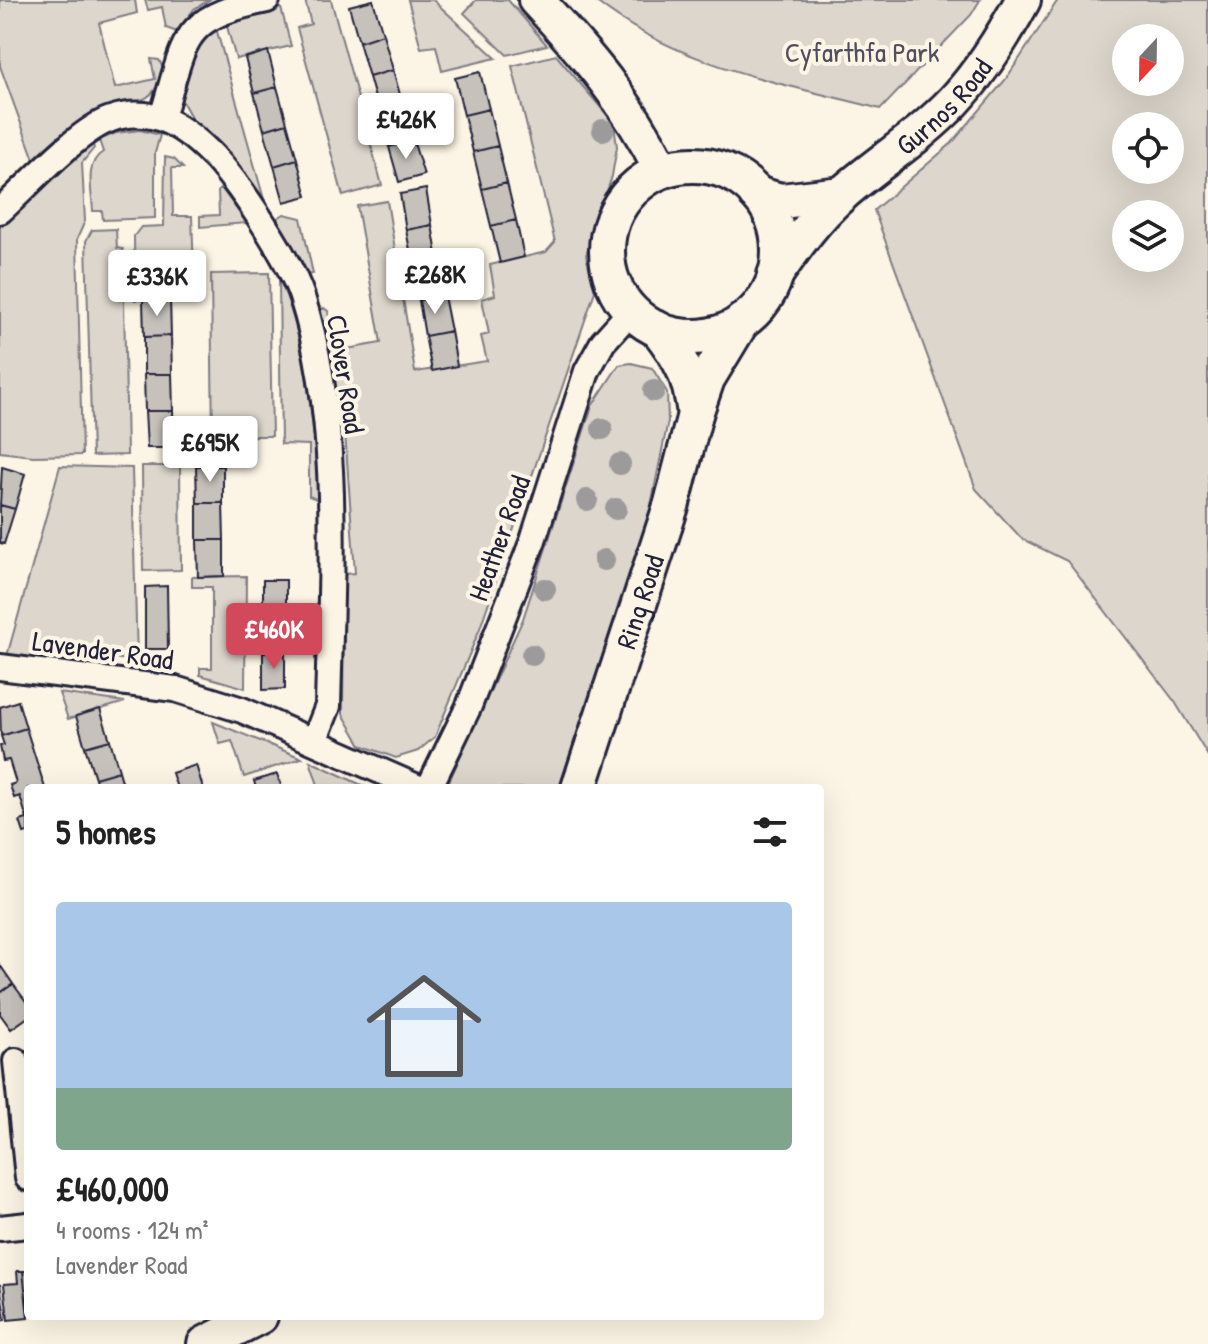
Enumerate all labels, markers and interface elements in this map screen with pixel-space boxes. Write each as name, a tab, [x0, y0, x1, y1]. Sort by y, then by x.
north arrow	[1112, 24, 1184, 96]
map controls	[1112, 24, 1184, 272]
park label: Cyfarthfa Park	[785, 33, 940, 71]
street label: Gurnos Road	[888, 51, 1001, 163]
pin: £426K	[350, 93, 462, 161]
text: £426K	[376, 101, 436, 136]
button: locate	[1112, 112, 1184, 184]
button: layers	[1112, 200, 1184, 272]
pin: £268K	[379, 248, 491, 316]
pin: £336K	[101, 250, 213, 318]
text: £268K	[404, 256, 466, 291]
text: £336K	[126, 258, 188, 293]
street label: Clover Road	[318, 312, 374, 436]
pin: £695K	[154, 416, 266, 484]
text: £695K	[181, 424, 239, 459]
street label: Heather Road	[459, 470, 539, 606]
street label: Ring Road	[607, 550, 673, 653]
pin: £460K	[218, 603, 330, 671]
text: £460K	[244, 611, 304, 646]
street label: Lavender Road	[30, 621, 176, 679]
text: 5 homes	[56, 809, 156, 855]
icon: filters	[748, 810, 792, 854]
icon: home	[352, 954, 496, 1098]
text: £460,000	[56, 1166, 169, 1212]
text: 4 rooms · 124 m²	[56, 1212, 209, 1247]
text: Lavender Road	[56, 1247, 187, 1282]

